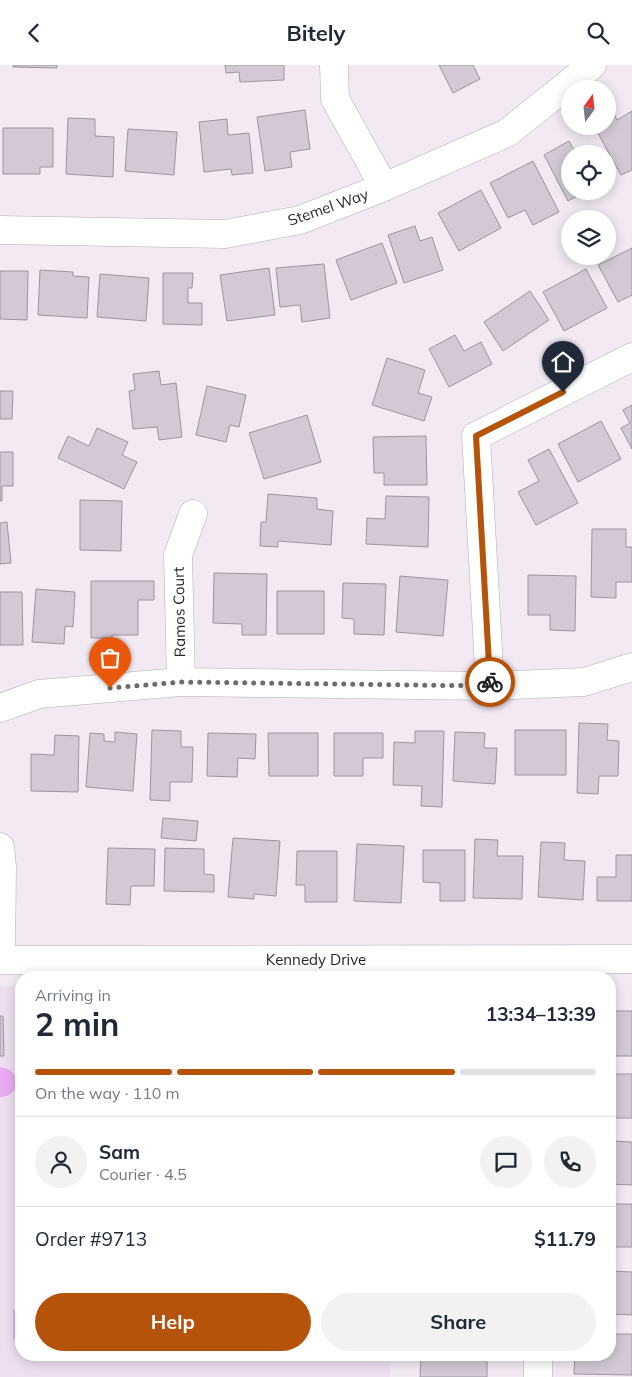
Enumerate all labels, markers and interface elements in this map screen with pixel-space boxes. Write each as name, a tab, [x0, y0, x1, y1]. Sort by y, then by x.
icon: back	[20, 19, 48, 47]
text: Bitely	[287, 19, 345, 47]
icon: search	[584, 19, 612, 47]
north arrow	[561, 80, 616, 135]
map controls	[561, 80, 616, 265]
button: locate	[561, 145, 616, 200]
street label: Stemel Way	[285, 184, 371, 230]
button: layers	[561, 210, 616, 265]
pin	[542, 341, 584, 392]
icon: home	[549, 348, 577, 376]
street label: Ramos Court	[169, 567, 189, 657]
pin	[89, 637, 131, 688]
icon: bag	[96, 644, 124, 672]
courier	[465, 657, 515, 707]
icon: bike	[476, 668, 504, 696]
street label: Kennedy Drive	[266, 950, 366, 969]
text: Arriving in	[35, 985, 111, 1005]
text: 13:34–13:39	[486, 1002, 596, 1026]
text: 2 min	[35, 1004, 119, 1044]
text: On the way · 110 m	[35, 1083, 180, 1103]
button: person	[35, 1136, 87, 1188]
button: chat	[480, 1136, 532, 1188]
button: phone	[544, 1136, 596, 1188]
text: Sam	[99, 1140, 140, 1164]
text: Courier · 4.5	[99, 1164, 187, 1184]
text: Order #9713	[35, 1227, 147, 1251]
text: $11.79	[534, 1227, 596, 1251]
button: Help	[35, 1293, 311, 1351]
button: Share	[321, 1293, 596, 1351]

